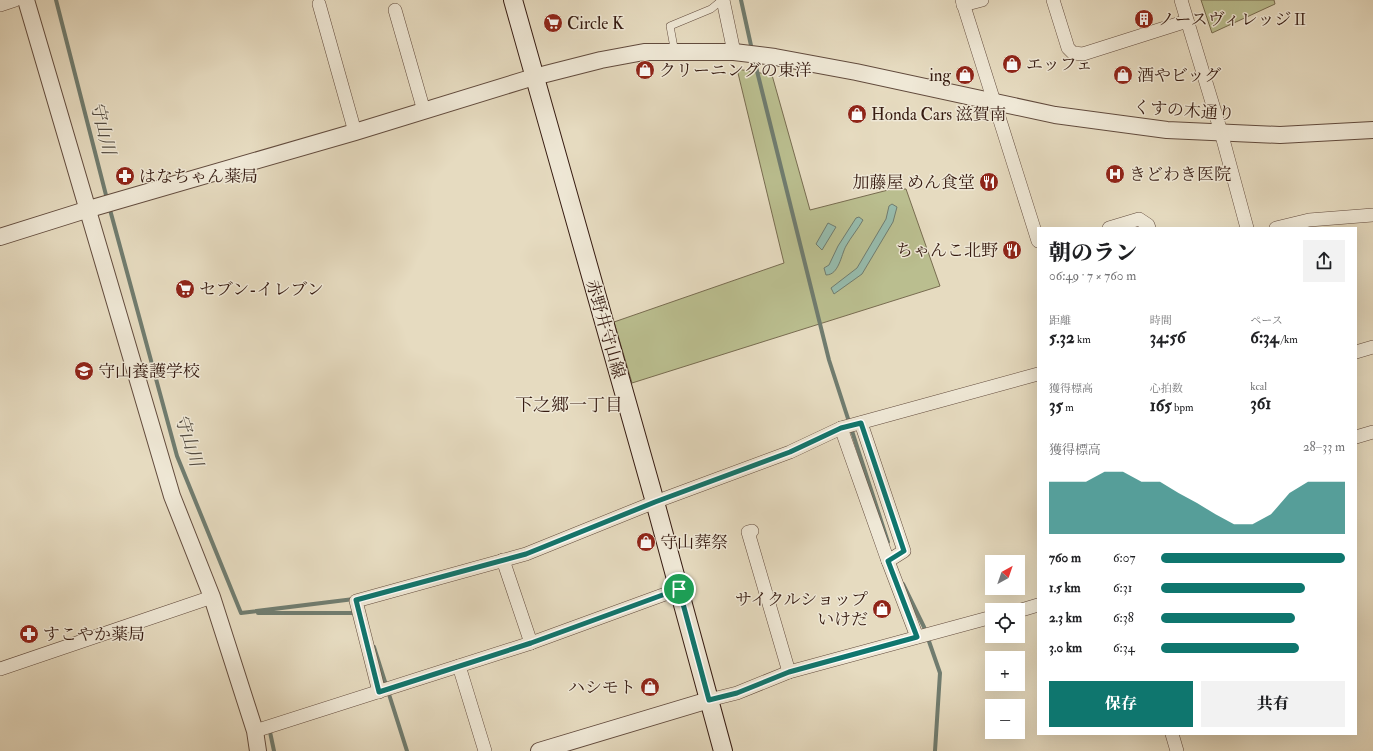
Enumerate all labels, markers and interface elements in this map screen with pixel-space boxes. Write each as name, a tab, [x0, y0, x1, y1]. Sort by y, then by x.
building icon: ノースヴィレッジⅡ	[1133, 8, 1155, 30]
place label: ノースヴィレッジⅡ	[1158, 9, 1308, 30]
supermarket icon: Circle K	[542, 12, 564, 34]
place label: Circle K	[567, 13, 625, 34]
shop icon: エッフェ	[1001, 53, 1023, 75]
place label: エッフェ	[1026, 54, 1093, 75]
shop icon: クリーニングの東洋	[634, 59, 656, 81]
place label: クリーニングの東洋	[659, 60, 812, 81]
shop icon: ing	[954, 64, 976, 86]
shop icon: 酒やビッグ	[1112, 64, 1134, 86]
place label: ing	[929, 65, 952, 86]
place label: 酒やビッグ	[1137, 65, 1221, 86]
street label: くすの木通り	[1132, 96, 1236, 125]
water label: 守山川	[85, 99, 121, 159]
shop icon: Honda Cars 滋賀南	[846, 103, 868, 125]
place label: Honda Cars 滋賀南	[871, 104, 1007, 125]
hospital icon: きどわき医院	[1104, 163, 1126, 185]
place label: きどわき医院	[1129, 164, 1231, 185]
pharmacy icon: はなちゃん薬局	[114, 165, 136, 187]
place label: はなちゃん薬局	[139, 166, 258, 187]
restaurant icon: 加藤屋 めん食堂	[978, 171, 1000, 193]
place label: 加藤屋 めん食堂	[852, 172, 975, 193]
restaurant icon: ちゃんこ北野	[1001, 239, 1023, 261]
text: 朝のラン	[1049, 239, 1137, 267]
place label: ちゃんこ北野	[896, 240, 998, 261]
button: share	[1303, 240, 1345, 282]
text: 06:49 · 7 × 760 m	[1049, 268, 1136, 284]
street label: 赤野井守山線	[581, 277, 630, 381]
supermarket icon: セブン-イレブン	[174, 278, 196, 300]
place label: セブン-イレブン	[199, 279, 324, 300]
text: 距離	[1049, 314, 1071, 327]
text: 時間	[1150, 314, 1172, 327]
text: ペース	[1250, 314, 1283, 327]
text: 5.32	[1049, 327, 1075, 348]
text: 34:56	[1150, 327, 1186, 348]
text: 6:34	[1250, 327, 1279, 348]
text: km	[1075, 333, 1091, 346]
text: /km	[1279, 333, 1298, 346]
school or university icon: 守山養護学校	[73, 360, 95, 382]
place label: 守山養護学校	[98, 361, 200, 382]
text: kcal	[1250, 380, 1267, 393]
text: 獲得標高	[1049, 382, 1093, 395]
text: 心拍数	[1150, 382, 1183, 395]
text: 361	[1250, 393, 1271, 414]
district label: 下之郷一丁目	[515, 394, 623, 417]
text: 35	[1049, 395, 1063, 416]
text: 165	[1150, 395, 1172, 416]
text: m	[1063, 401, 1074, 414]
text: bpm	[1172, 401, 1194, 414]
water label: 守山川	[169, 411, 208, 471]
text: 28–33 m	[1303, 439, 1345, 455]
text: 獲得標高	[1049, 442, 1101, 458]
shop icon: 守山葬祭	[635, 531, 657, 553]
place label: 守山葬祭	[660, 532, 728, 553]
text: 760 m	[1049, 550, 1081, 566]
text: 6:07	[1113, 550, 1135, 566]
north arrow	[985, 555, 1025, 595]
map controls	[985, 555, 1025, 739]
pin	[662, 572, 696, 606]
icon: arrive	[668, 578, 690, 600]
text: 1.5 km	[1049, 580, 1081, 596]
text: 6:31	[1113, 580, 1132, 596]
place label: サイクルショップ いけだ	[735, 589, 868, 630]
shop icon: サイクルショップ いけだ	[871, 598, 893, 620]
button: locate	[985, 603, 1025, 643]
text: 2.3 km	[1049, 610, 1082, 626]
text: 6:38	[1113, 610, 1134, 626]
pharmacy icon: すこやか薬局	[18, 623, 40, 645]
place label: すこやか薬局	[43, 624, 145, 645]
text: 3.0 km	[1049, 640, 1082, 656]
text: 6:34	[1113, 640, 1135, 656]
button: +	[985, 651, 1025, 691]
shop icon: ハシモト	[639, 676, 661, 698]
place label: ハシモト	[568, 677, 636, 698]
button: 保存	[1049, 681, 1193, 727]
button: 共有	[1201, 681, 1345, 727]
button: −	[985, 699, 1025, 739]

